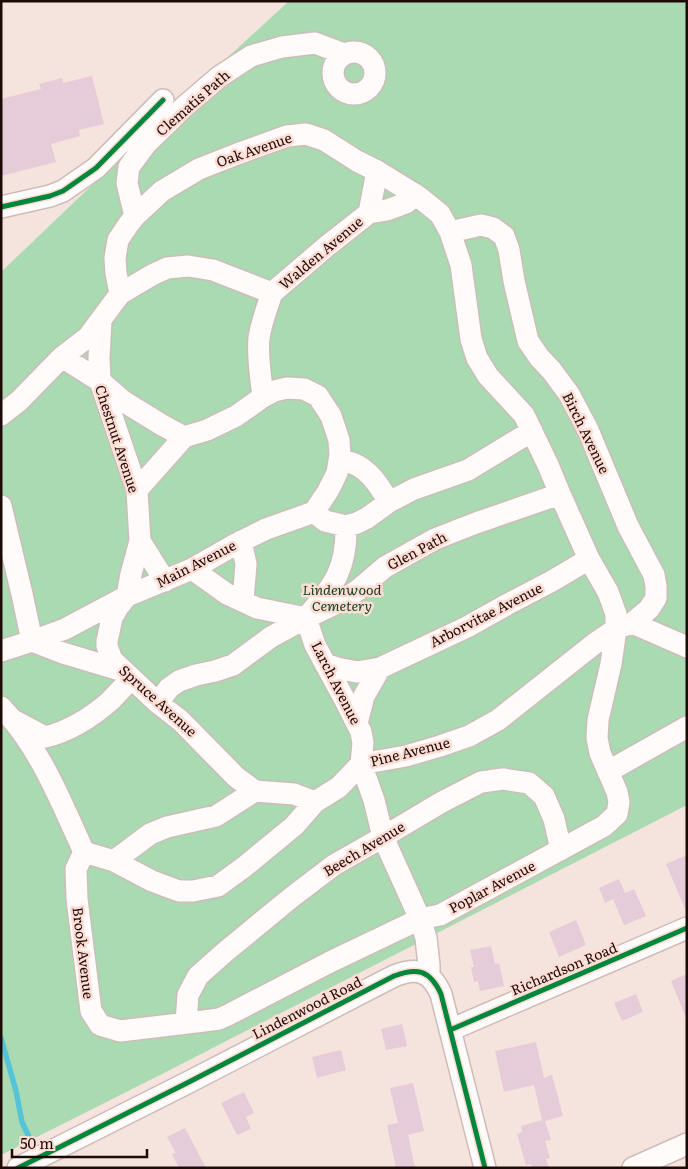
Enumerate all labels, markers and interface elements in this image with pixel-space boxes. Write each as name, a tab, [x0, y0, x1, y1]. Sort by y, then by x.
street label: Clematis Path	[151, 65, 234, 140]
street label: Oak Avenue	[213, 127, 294, 171]
street label: Walden Avenue	[274, 211, 367, 293]
street label: Chestnut Avenue	[91, 382, 145, 495]
street label: Birch Avenue	[559, 388, 615, 477]
street label: Glen Path	[383, 526, 450, 574]
street label: Main Avenue	[152, 534, 239, 592]
street label: Arborvitae Avenue	[426, 577, 545, 651]
park label: Lindenwood Cemetery	[302, 579, 382, 615]
street label: Larch Avenue	[307, 638, 366, 728]
street label: Spruce Avenue	[115, 660, 202, 741]
street label: Pine Avenue	[368, 731, 452, 771]
street label: Beech Avenue	[319, 816, 408, 880]
street label: Poplar Avenue	[445, 855, 538, 917]
street label: Brook Avenue	[68, 906, 100, 1000]
street label: Richardson Road	[507, 936, 620, 1000]
street label: Lindenwood Road	[248, 971, 365, 1043]
scale bar	[12, 1126, 148, 1158]
text: 50 m	[20, 1131, 54, 1154]

